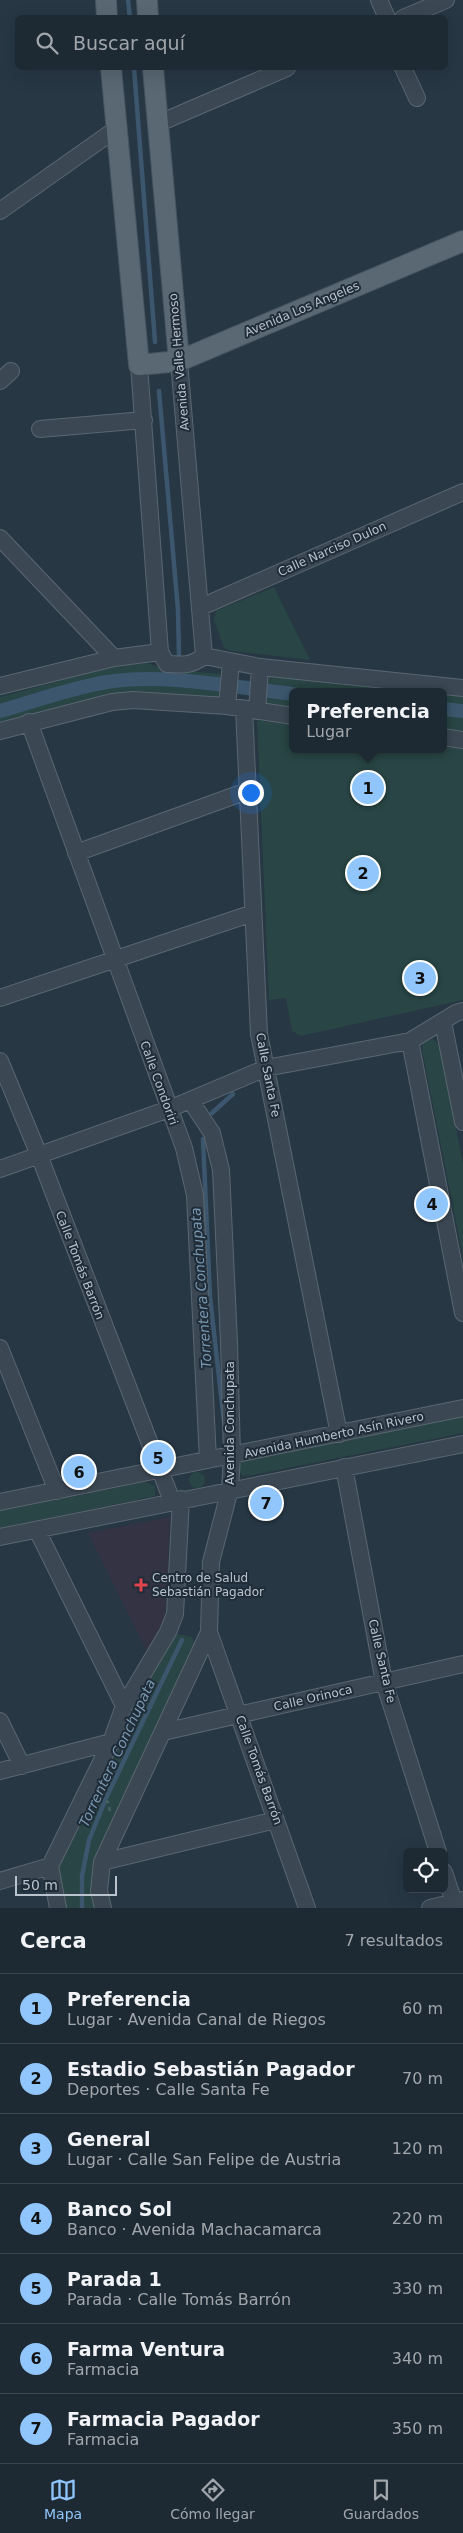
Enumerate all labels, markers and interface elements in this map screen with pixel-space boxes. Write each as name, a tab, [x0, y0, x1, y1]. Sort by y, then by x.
search box	[15, 15, 448, 70]
icon: search	[33, 29, 61, 57]
text: Buscar aquí	[73, 32, 185, 54]
street label: Avenida Los Angeles	[242, 278, 362, 340]
street label: Avenida Valle Hermoso	[166, 293, 192, 431]
street label: Calle Narciso Dulon	[276, 519, 388, 579]
popup	[289, 688, 447, 753]
text: Preferencia	[306, 700, 430, 722]
text: Lugar	[306, 722, 351, 741]
pin: 1	[352, 769, 384, 807]
your location	[238, 780, 264, 806]
pin: 2	[347, 854, 379, 892]
pin: 3	[404, 959, 436, 997]
street label: Calle Santa Fe	[253, 1032, 283, 1118]
street label: Calle Condoriri	[137, 1039, 181, 1127]
pin: 4	[416, 1185, 448, 1223]
water label: Torrentera Conchupata	[187, 1207, 215, 1369]
street label: Calle Tomás Barrón	[53, 1209, 107, 1321]
street label: Avenida Conchupata	[223, 1361, 237, 1485]
street label: Avenida Humberto Asín Rivero	[243, 1409, 425, 1461]
pin: 5	[142, 1439, 174, 1477]
pin: 6	[63, 1453, 95, 1491]
pin: 7	[250, 1484, 282, 1522]
place label: Centro de Salud Sebastián Pagador	[152, 1571, 264, 1599]
marker: Centro de Salud Sebastián Pagador	[134, 1578, 148, 1592]
street label: Calle Santa Fe	[366, 1618, 398, 1704]
water label: Torrentera Conchupata	[76, 1676, 158, 1830]
street label: Calle Orinoca	[272, 1682, 354, 1714]
street label: Calle Tomás Barrón	[233, 1713, 285, 1827]
map controls	[403, 1848, 448, 1893]
button: locate	[403, 1848, 448, 1893]
scale bar	[15, 1873, 118, 1896]
text: 50 m	[22, 1877, 58, 1893]
text: Cerca	[20, 1929, 87, 1953]
text: 7 resultados	[344, 1931, 443, 1950]
text: Preferencia	[67, 1988, 191, 2010]
text: 1	[30, 1999, 42, 2018]
text: 60 m	[402, 1999, 443, 2018]
text: Lugar · Avenida Canal de Riegos	[67, 2010, 326, 2029]
text: Estadio Sebastián Pagador	[67, 2058, 355, 2080]
text: 2	[30, 2069, 42, 2088]
text: 70 m	[402, 2069, 443, 2088]
text: Deportes · Calle Santa Fe	[67, 2080, 270, 2099]
text: General	[67, 2128, 151, 2150]
text: 3	[30, 2139, 42, 2158]
text: 120 m	[392, 2139, 443, 2158]
text: Lugar · Calle San Felipe de Austria	[67, 2150, 341, 2169]
text: Banco Sol	[67, 2198, 172, 2220]
text: 4	[30, 2209, 42, 2228]
text: 220 m	[392, 2209, 443, 2228]
text: Banco · Avenida Machacamarca	[67, 2220, 322, 2239]
text: Parada 1	[67, 2268, 162, 2290]
text: 5	[30, 2279, 42, 2298]
text: 330 m	[392, 2279, 443, 2298]
text: Parada · Calle Tomás Barrón	[67, 2290, 291, 2309]
text: Farma Ventura	[67, 2338, 225, 2360]
text: 6	[30, 2349, 42, 2368]
text: 340 m	[392, 2349, 443, 2368]
text: Farmacia	[67, 2360, 139, 2379]
text: Farmacia Pagador	[67, 2408, 260, 2430]
text: 7	[30, 2419, 42, 2438]
text: 350 m	[392, 2419, 443, 2438]
text: Farmacia	[67, 2430, 139, 2449]
tab: Mapa	[44, 2476, 82, 2522]
tab: Cómo llegar	[170, 2476, 255, 2522]
tab: Guardados	[343, 2476, 419, 2522]

